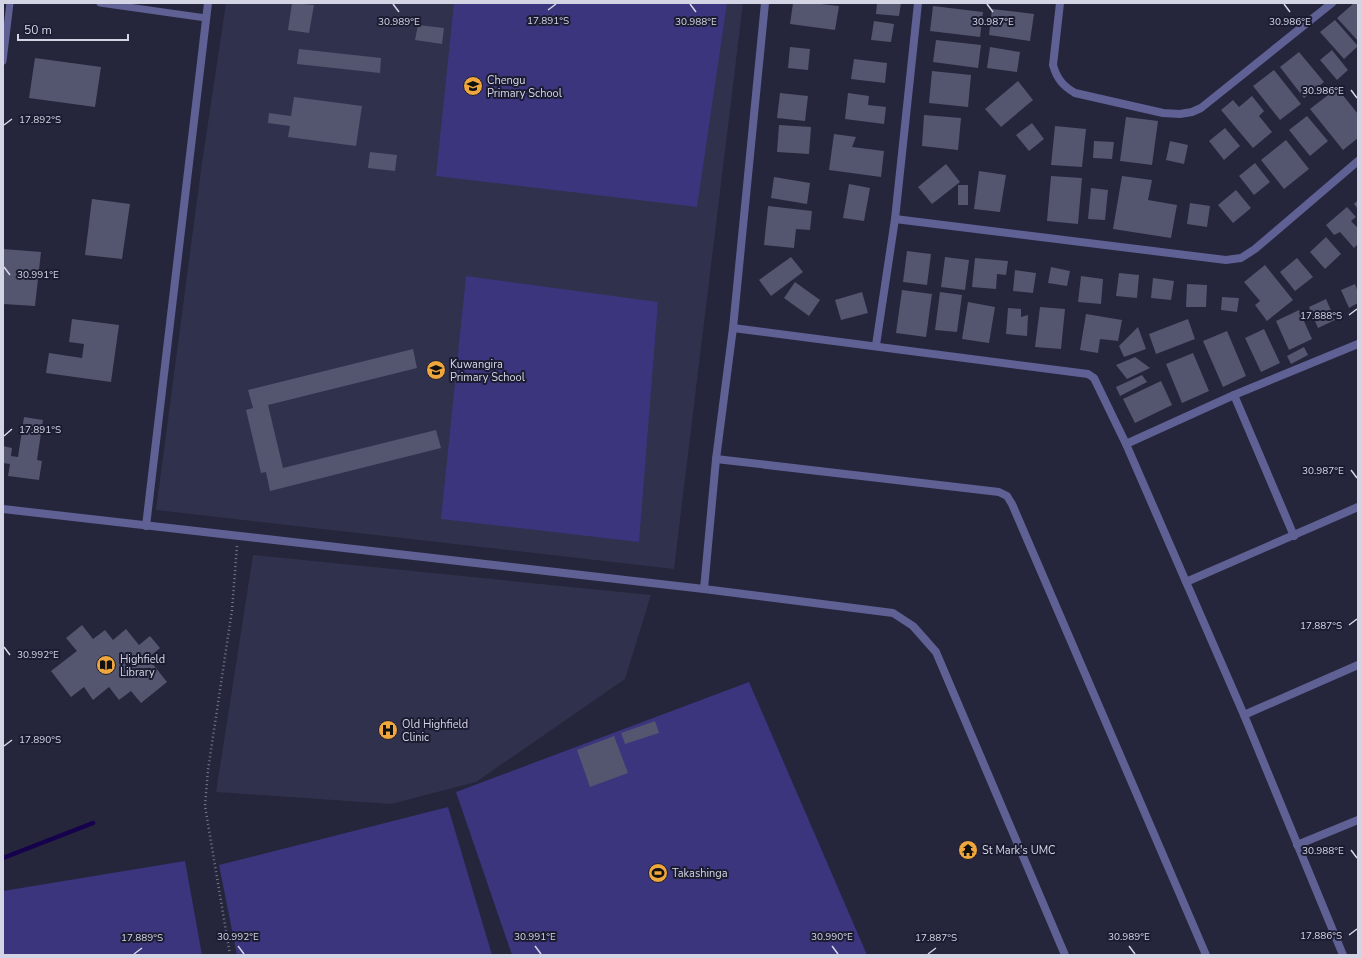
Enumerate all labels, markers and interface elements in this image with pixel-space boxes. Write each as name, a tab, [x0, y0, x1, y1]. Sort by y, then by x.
text: 17.891°S	[527, 14, 569, 28]
text: 30.989°E	[378, 15, 420, 29]
text: 30.988°E	[675, 15, 717, 29]
text: 30.987°E	[972, 15, 1014, 29]
text: 30.986°E	[1269, 15, 1311, 29]
scale bar	[18, 16, 128, 42]
text: 50 m	[24, 22, 52, 38]
place label: Chengu Primary School	[487, 73, 563, 101]
school or university icon: Chengu Primary School	[462, 75, 484, 97]
text: 30.986°E	[1302, 84, 1344, 98]
text: 17.892°S	[19, 113, 61, 127]
text: 30.991°E	[17, 268, 59, 282]
text: 17.888°S	[1300, 309, 1342, 323]
place label: Kuwangira Primary School	[450, 357, 526, 385]
school or university icon: Kuwangira Primary School	[425, 359, 447, 381]
text: 17.891°S	[19, 423, 61, 437]
text: 30.987°E	[1302, 464, 1344, 478]
text: 17.887°S	[1300, 619, 1342, 633]
text: 30.992°E	[17, 648, 59, 662]
place label: Highfield Library	[120, 652, 165, 680]
library icon: Highfield Library	[95, 654, 117, 676]
place label: Old Highfield Clinic	[402, 717, 468, 745]
hospital icon: Old Highfield Clinic	[377, 719, 399, 741]
text: 17.890°S	[19, 733, 61, 747]
temple icon: St Mark's UMC	[957, 839, 979, 861]
place label: St Mark's UMC	[982, 843, 1055, 858]
text: 30.988°E	[1302, 844, 1344, 858]
sports icon: Takashinga	[647, 862, 669, 884]
place label: Takashinga	[672, 866, 728, 881]
text: 17.886°S	[1300, 929, 1342, 943]
text: 30.992°E	[217, 930, 259, 944]
text: 30.991°E	[514, 930, 556, 944]
text: 30.990°E	[811, 930, 853, 944]
text: 30.989°E	[1108, 930, 1150, 944]
text: 17.889°S	[121, 931, 163, 945]
text: 17.887°S	[915, 931, 957, 945]

